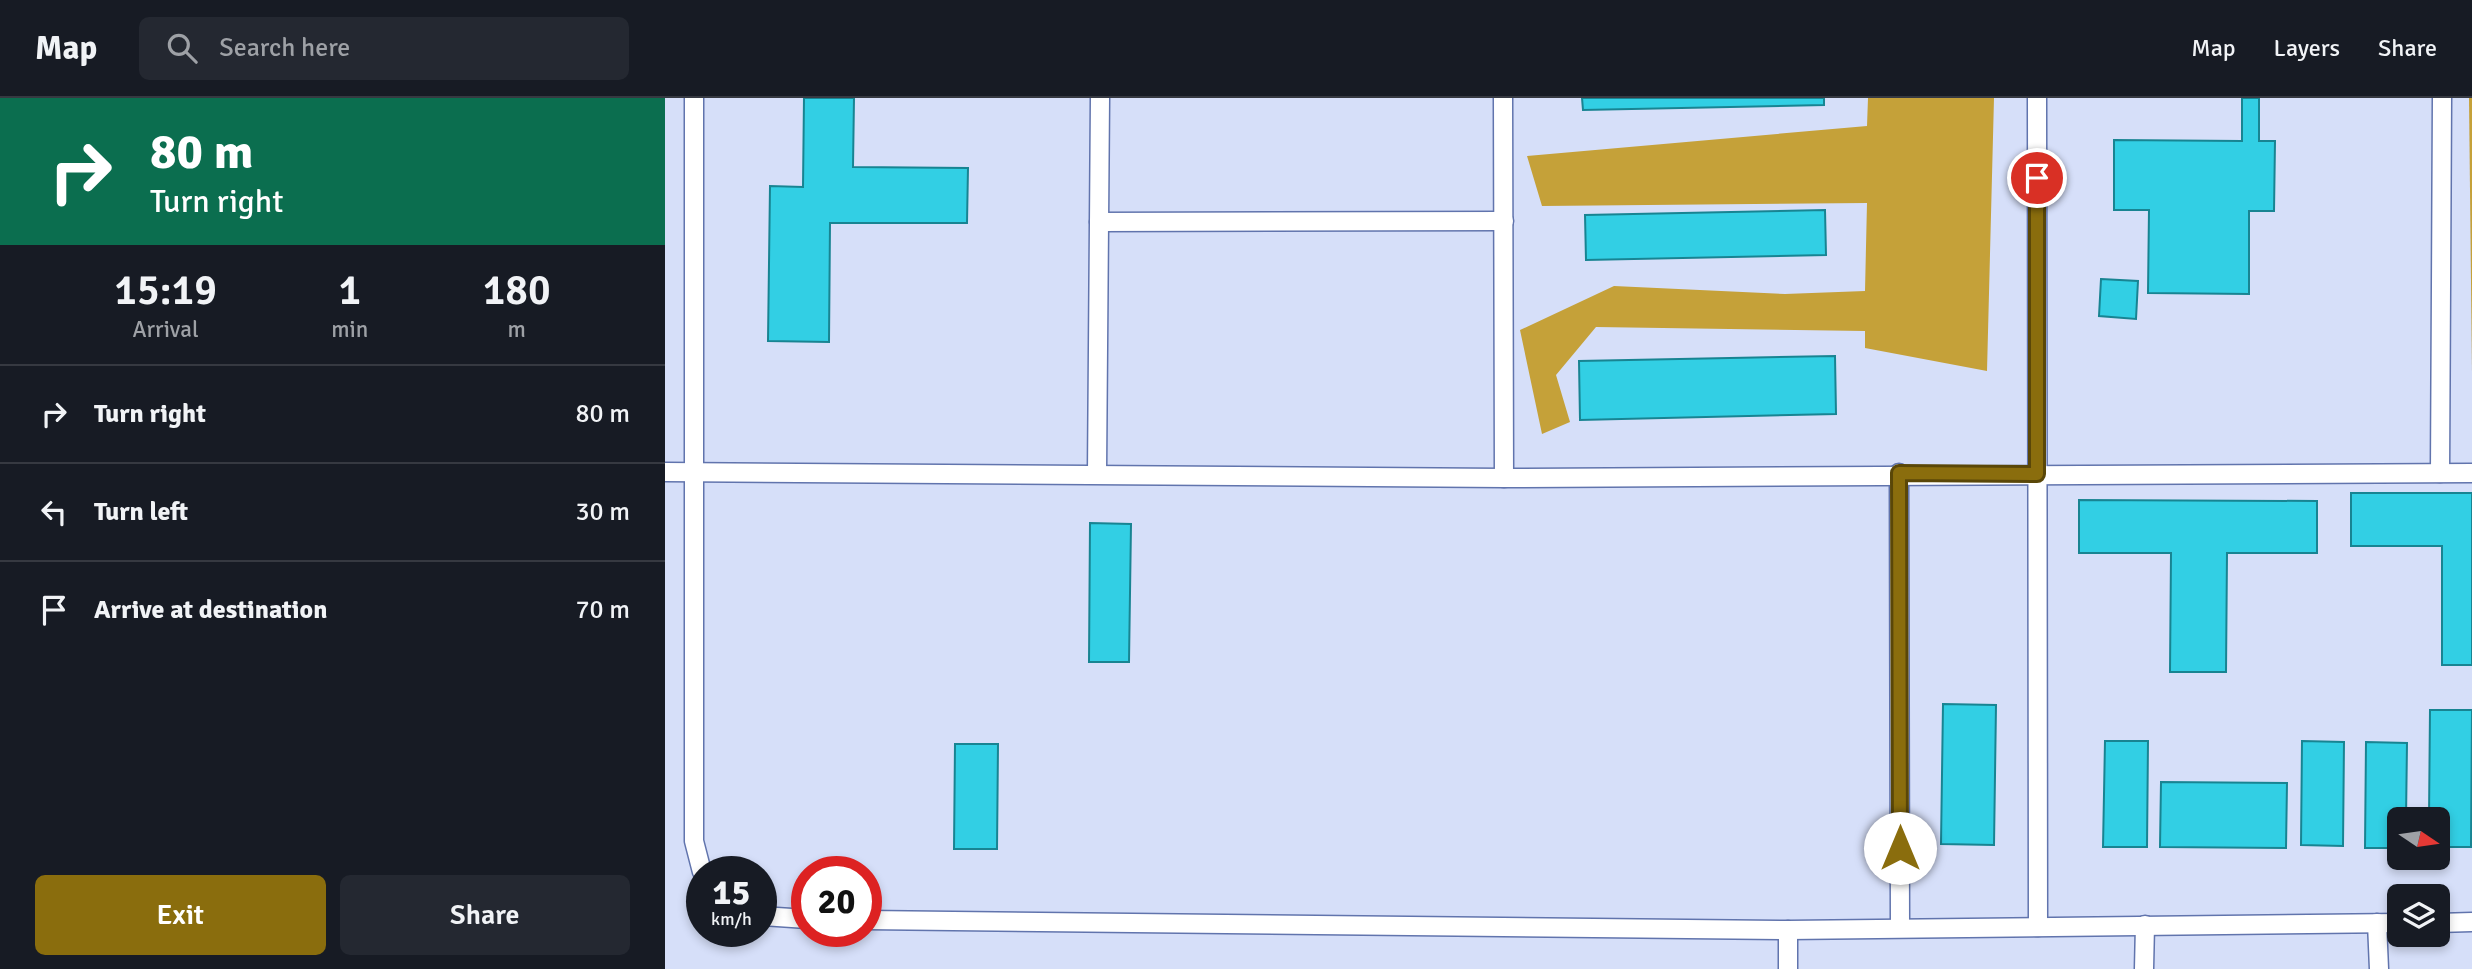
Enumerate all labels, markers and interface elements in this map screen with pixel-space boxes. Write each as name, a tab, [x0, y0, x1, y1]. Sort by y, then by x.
search box	[139, 17, 629, 80]
text: Map	[35, 28, 97, 69]
icon: search	[163, 29, 201, 67]
text: Search here	[219, 32, 350, 64]
text: Map	[2191, 33, 2236, 63]
text: Layers	[2274, 33, 2340, 63]
text: Share	[2378, 33, 2437, 63]
text: 80 m	[150, 122, 253, 182]
icon: right	[35, 126, 126, 217]
pin	[2007, 148, 2067, 208]
icon: arrive	[2018, 159, 2056, 197]
text: Turn right	[150, 182, 283, 221]
text: 15:19	[114, 265, 217, 316]
text: 1	[338, 265, 361, 316]
text: 180	[483, 265, 551, 316]
text: Arrival	[132, 315, 199, 344]
text: min	[331, 315, 368, 344]
text: m	[507, 315, 526, 344]
icon: right	[35, 395, 73, 433]
text: Turn right	[94, 398, 206, 430]
text: 80 m	[575, 398, 630, 430]
icon: left	[35, 493, 73, 531]
text: Turn left	[94, 496, 188, 528]
text: 30 m	[575, 496, 630, 528]
icon: arrive	[35, 591, 73, 629]
text: Arrive at destination	[94, 594, 327, 626]
text: 70 m	[575, 594, 630, 626]
north arrow	[2387, 807, 2450, 870]
map controls	[2387, 807, 2450, 947]
position arrow	[1863, 811, 1937, 885]
speed limit sign: 20	[791, 856, 882, 947]
text: 15	[713, 871, 750, 914]
button: Exit	[35, 875, 326, 955]
button: Share	[340, 875, 630, 955]
button: layers	[2387, 884, 2450, 947]
text: km/h	[711, 908, 752, 930]

